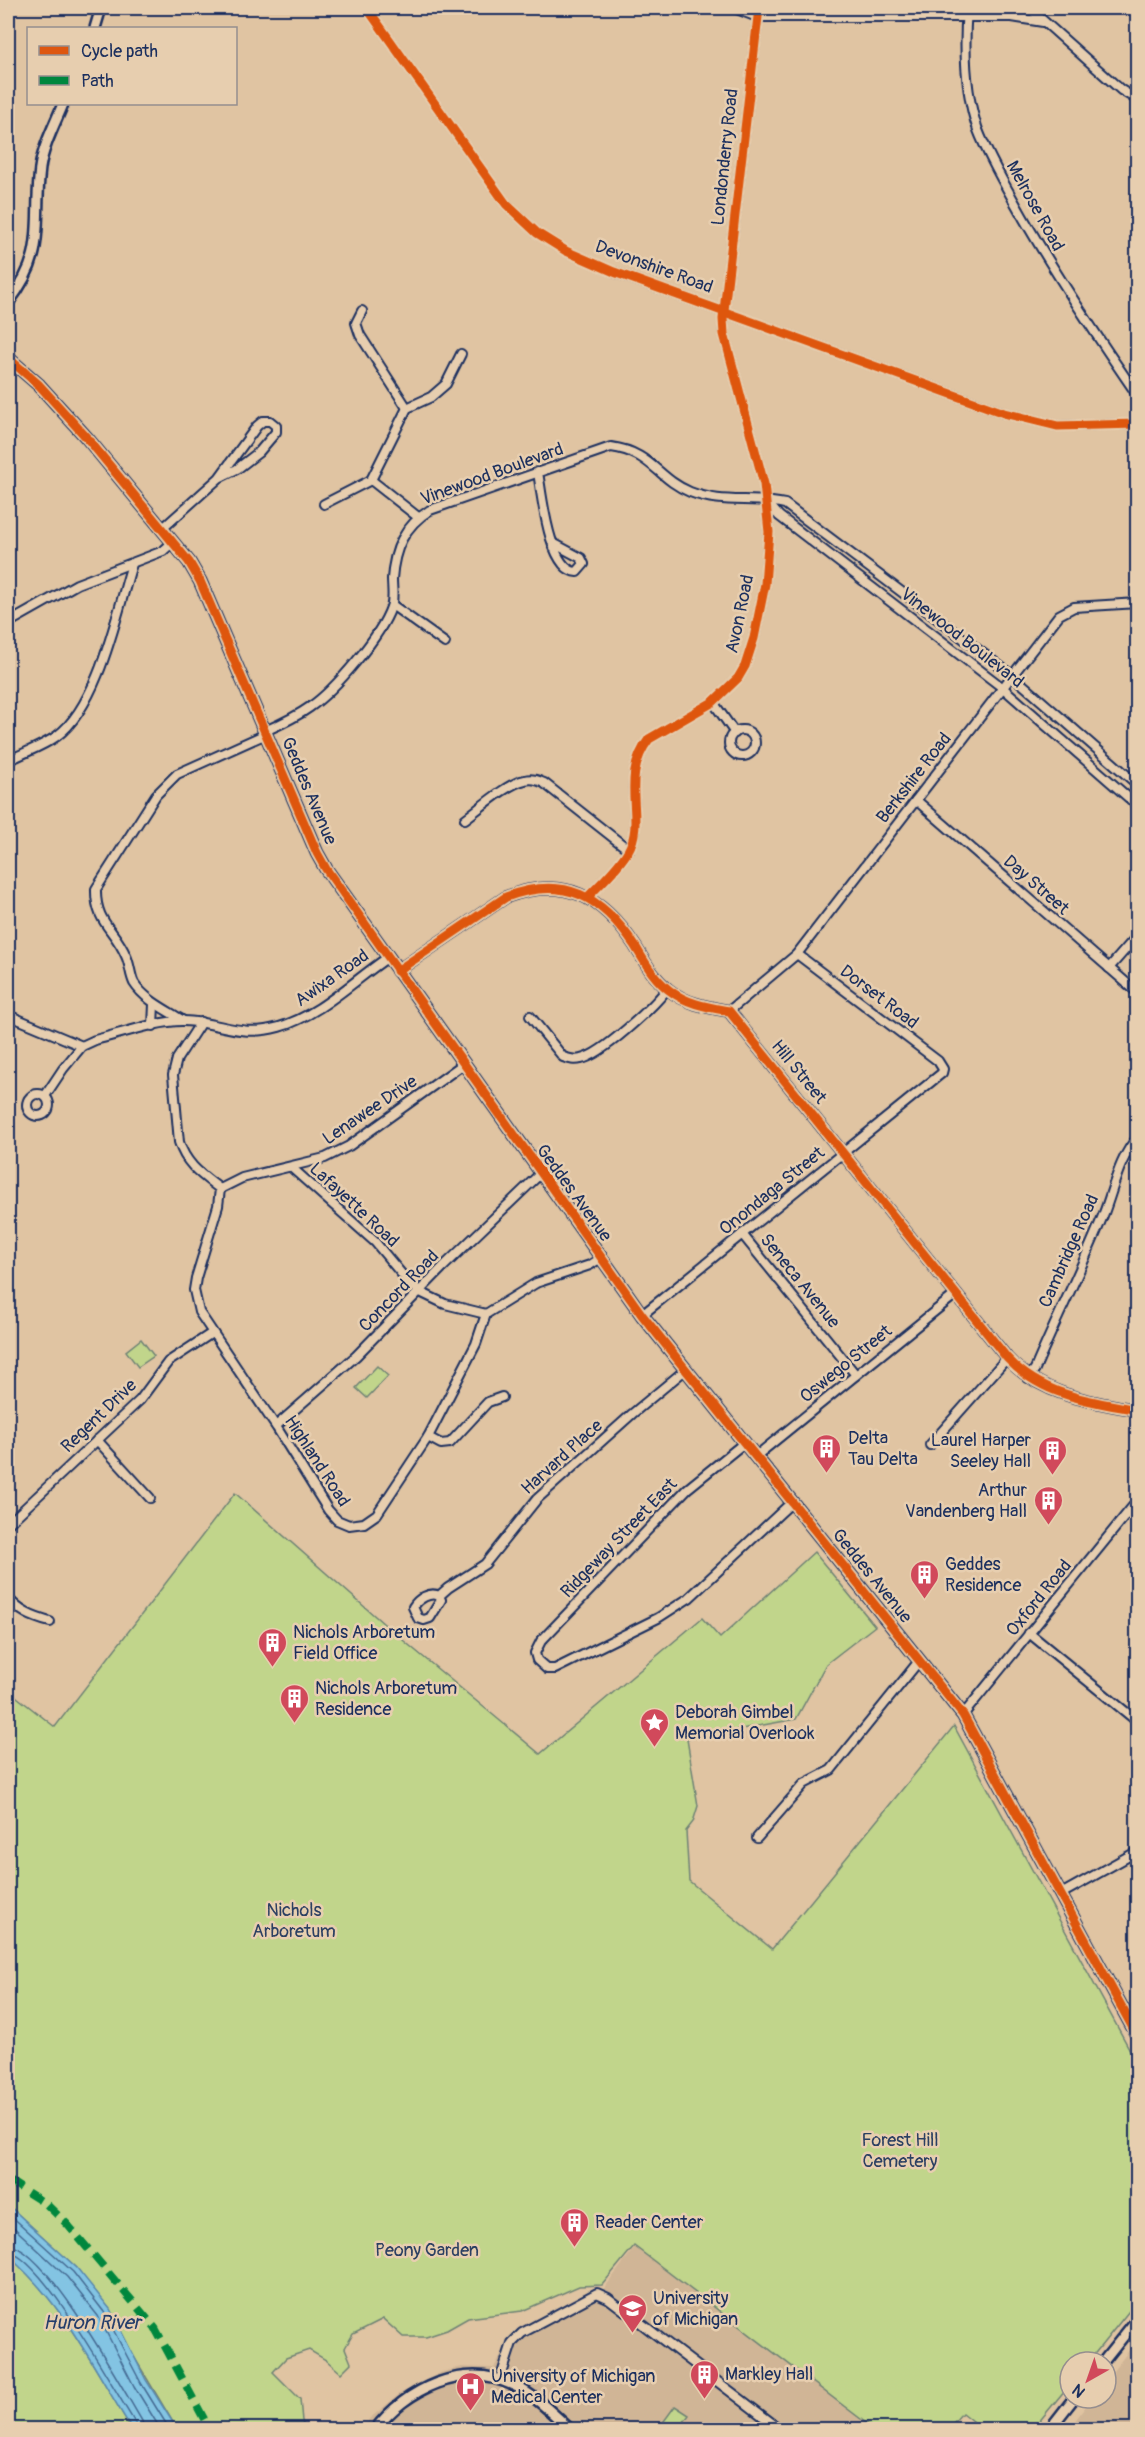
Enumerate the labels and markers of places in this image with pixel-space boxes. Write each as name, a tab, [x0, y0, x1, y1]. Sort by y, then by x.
place label: Delta Tau Delta	[848, 1427, 918, 1471]
place label: Laurel Harper Seeley Hall	[931, 1429, 1032, 1473]
building icon: Delta Tau Delta	[811, 1432, 843, 1474]
building icon: Laurel Harper Seeley Hall	[1036, 1434, 1068, 1476]
place label: Arthur Vandenberg Hall	[905, 1479, 1028, 1523]
building icon: Arthur Vandenberg Hall	[1032, 1484, 1064, 1526]
place label: Geddes Residence	[945, 1553, 1021, 1597]
building icon: Geddes Residence	[908, 1558, 940, 1600]
place label: Nichols Arboretum Field Office	[293, 1621, 435, 1665]
building icon: Nichols Arboretum Field Office	[256, 1626, 288, 1668]
place label: Nichols Arboretum Residence	[315, 1677, 457, 1721]
building icon: Nichols Arboretum Residence	[278, 1682, 310, 1724]
place label: Deborah Gimbel Memorial Overlook	[675, 1701, 815, 1745]
place icon: Deborah Gimbel Memorial Overlook	[638, 1706, 670, 1748]
building icon: Reader Center	[558, 2206, 590, 2248]
place label: Reader Center	[595, 2211, 704, 2234]
place label: University of Michigan	[653, 2287, 738, 2331]
school or university icon: University of Michigan	[616, 2292, 648, 2334]
building icon: Markley Hall	[688, 2358, 720, 2400]
place label: Markley Hall	[725, 2363, 813, 2386]
place label: University of Michigan Medical Center	[491, 2365, 655, 2409]
hospital icon: University of Michigan Medical Center	[454, 2370, 486, 2412]

